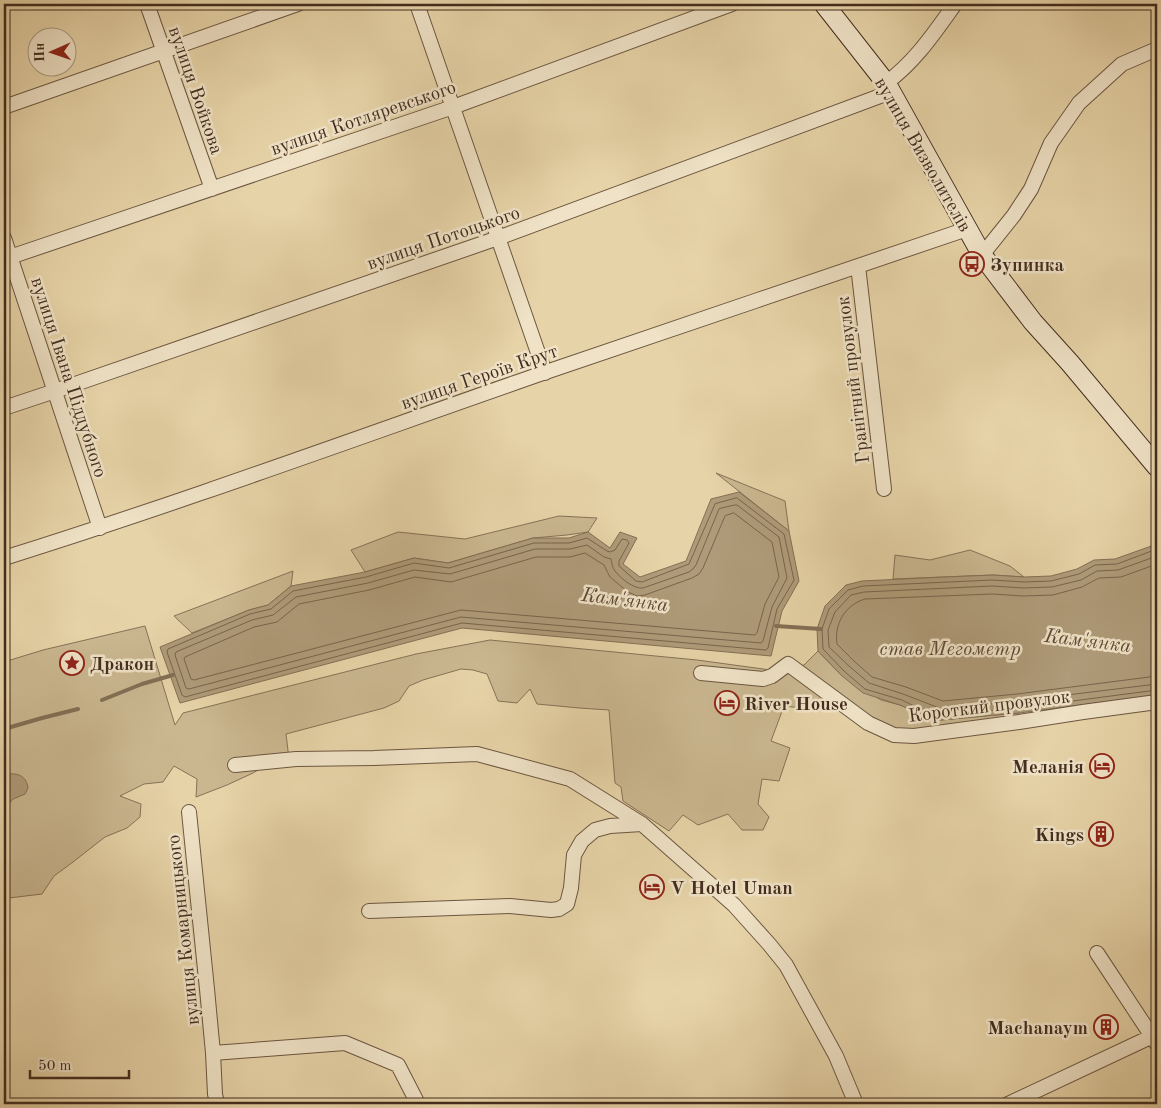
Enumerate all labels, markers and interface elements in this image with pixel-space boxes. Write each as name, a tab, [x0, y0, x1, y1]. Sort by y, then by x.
street label: вулиця Войкова	[164, 24, 226, 158]
north arrow	[28, 28, 78, 78]
text: Пн	[33, 42, 47, 62]
street label: вулиця Визволителів	[870, 75, 974, 236]
street label: вулиця Котляревського	[269, 79, 459, 160]
street label: вулиця Потоцького	[365, 204, 523, 274]
bus stop icon: Зупинка	[959, 251, 985, 277]
place label: Зупинка	[990, 257, 1064, 276]
street label: вулиця Івана Піддубного	[26, 275, 109, 480]
street label: Гранітний провулок	[835, 294, 874, 465]
street label: вулиця Героїв Крут	[399, 343, 561, 414]
water label: Кам'янка	[579, 586, 669, 616]
water label: Кам'янка	[1042, 627, 1132, 657]
water label: став Мегометр	[879, 640, 1021, 660]
place icon: Дракон	[59, 650, 85, 676]
place label: Дракон	[90, 656, 154, 675]
street label: Короткий провулок	[907, 688, 1072, 727]
hotel icon: River House	[714, 690, 740, 716]
place label: River House	[744, 696, 848, 715]
hotel icon: Меланія	[1089, 753, 1115, 779]
place label: Меланія	[1012, 759, 1084, 778]
building icon: Kings	[1088, 821, 1114, 847]
place label: Kings	[1034, 827, 1084, 846]
street label: вулиця Комарницького	[165, 833, 204, 1026]
hotel icon: V Hotel Uman	[639, 874, 665, 900]
place label: V Hotel Uman	[670, 880, 793, 899]
building icon: Machanaym	[1093, 1014, 1119, 1040]
place label: Machanaym	[987, 1020, 1088, 1039]
scale bar	[30, 1048, 129, 1080]
text: 50 m	[38, 1059, 72, 1074]

